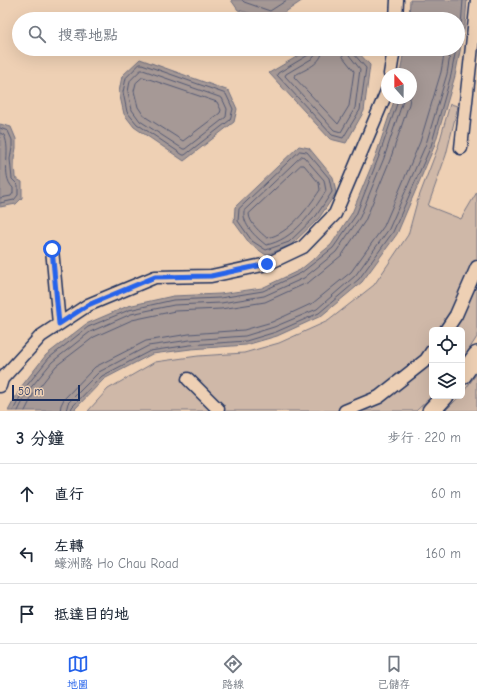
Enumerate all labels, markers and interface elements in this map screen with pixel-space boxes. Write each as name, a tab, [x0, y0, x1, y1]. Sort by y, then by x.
search box	[12, 12, 465, 56]
icon: search	[26, 23, 48, 45]
text: 搜尋地點	[58, 26, 118, 44]
north arrow	[381, 68, 417, 104]
route start	[43, 240, 61, 258]
route end	[258, 255, 276, 273]
map controls	[429, 327, 465, 399]
button: locate	[429, 327, 465, 363]
button: layers	[429, 363, 465, 399]
scale bar	[12, 383, 80, 402]
text: 50 m	[18, 385, 43, 398]
text: 3 分鐘	[16, 429, 64, 448]
text: 步行 · 220 m	[387, 430, 461, 445]
icon: ahead	[16, 483, 38, 505]
text: 直行	[54, 485, 84, 503]
text: 60 m	[431, 486, 461, 501]
text: 左轉	[54, 537, 84, 555]
icon: left	[16, 543, 38, 565]
text: 160 m	[426, 546, 461, 561]
text: 蠔洲路 Ho Chau Road	[54, 556, 179, 571]
icon: arrive	[16, 603, 38, 625]
text: 抵達目的地	[54, 605, 129, 623]
tab: 地圖	[67, 653, 89, 691]
tab: 路線	[222, 653, 244, 691]
tab: 已儲存	[377, 653, 410, 691]

